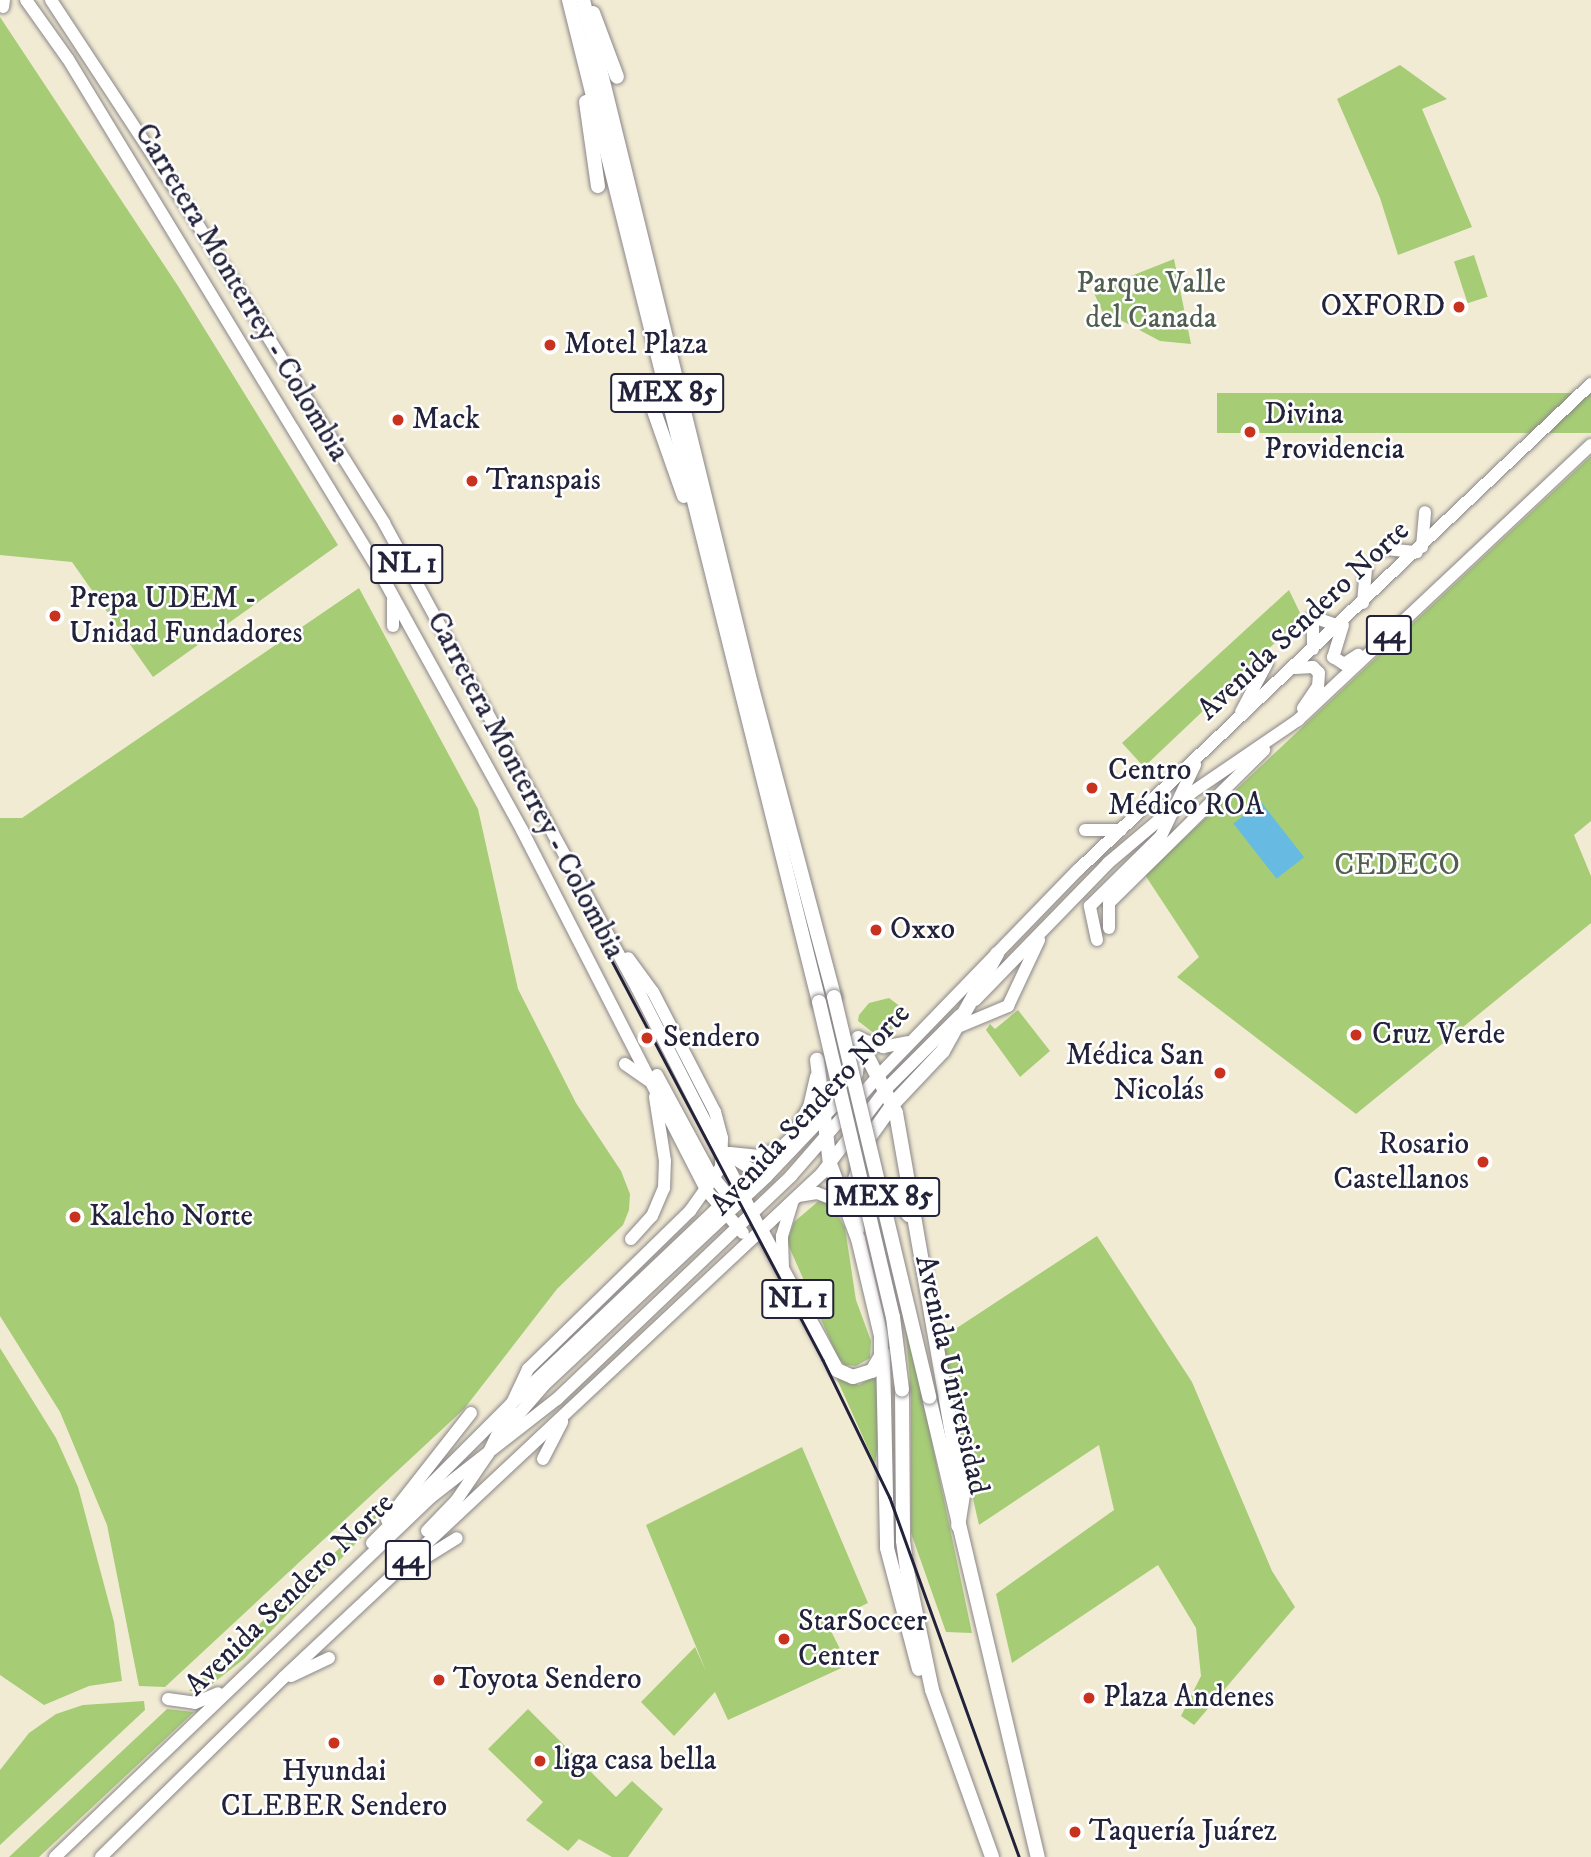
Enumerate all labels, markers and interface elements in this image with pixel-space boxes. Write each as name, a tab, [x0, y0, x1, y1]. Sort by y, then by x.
street label: Carretera Monterrey - Colombia	[126, 118, 356, 468]
park label: Parque Valle del Canada	[1076, 266, 1226, 336]
place label: OXFORD	[1321, 289, 1445, 325]
marker: OXFORD	[1451, 299, 1467, 315]
place label: Motel Plaza	[564, 327, 708, 363]
marker: Motel Plaza	[542, 337, 558, 353]
road number: MEX 85	[609, 368, 725, 418]
place label: Divina Providencia	[1264, 397, 1404, 467]
place label: Mack	[412, 402, 480, 438]
marker: Mack	[390, 412, 406, 428]
marker: Divina Providencia	[1242, 424, 1258, 440]
place label: Transpais	[486, 463, 601, 499]
marker: Transpais	[464, 473, 480, 489]
street label: Avenida Sendero Norte	[1191, 514, 1417, 728]
road number: NL 1	[370, 540, 444, 588]
place label: Prepa UDEM - Unidad Fundadores	[69, 581, 302, 652]
street label: Carretera Monterrey - Colombia	[418, 606, 632, 966]
marker: Prepa UDEM - Unidad Fundadores	[47, 608, 63, 624]
road number: 44	[1364, 610, 1414, 660]
place label: Centro Médico ROA	[1108, 753, 1264, 824]
marker: Centro Médico ROA	[1082, 778, 1102, 798]
park label: CEDECO	[1334, 848, 1460, 884]
place label: Oxxo	[890, 912, 955, 948]
marker: Oxxo	[868, 922, 884, 938]
street label: Avenida Sendero Norte	[704, 997, 918, 1223]
place label: Cruz Verde	[1372, 1017, 1505, 1053]
place label: Sendero	[663, 1020, 760, 1056]
marker: Cruz Verde	[1346, 1025, 1366, 1045]
marker: Sendero	[637, 1028, 657, 1048]
place label: Médica San Nicolás	[1066, 1038, 1204, 1108]
marker: Médica San Nicolás	[1210, 1063, 1230, 1083]
place label: Rosario Castellanos	[1333, 1127, 1469, 1198]
marker: Rosario Castellanos	[1475, 1154, 1491, 1170]
road number: MEX 85	[825, 1172, 941, 1222]
place label: Kalcho Norte	[89, 1199, 253, 1235]
marker: Kalcho Norte	[67, 1209, 83, 1225]
street label: Avenida Universidad	[906, 1252, 996, 1498]
road number: NL 1	[761, 1274, 835, 1324]
street label: Avenida Sendero Norte	[178, 1486, 402, 1704]
road number: 44	[384, 1536, 432, 1584]
place label: StarSoccer Center	[798, 1604, 927, 1674]
marker: StarSoccer Center	[776, 1631, 792, 1647]
place label: Toyota Sendero	[453, 1662, 641, 1698]
marker: Toyota Sendero	[431, 1672, 447, 1688]
place label: Plaza Andenes	[1103, 1680, 1274, 1716]
marker: Plaza Andenes	[1081, 1690, 1097, 1706]
marker: Hyundai CLEBER Sendero	[326, 1735, 342, 1751]
place label: liga casa bella	[554, 1743, 717, 1779]
marker: liga casa bella	[532, 1753, 548, 1769]
place label: Hyundai CLEBER Sendero	[221, 1754, 447, 1824]
place label: Taquería Juárez	[1089, 1814, 1277, 1850]
marker: Taquería Juárez	[1067, 1824, 1083, 1840]

